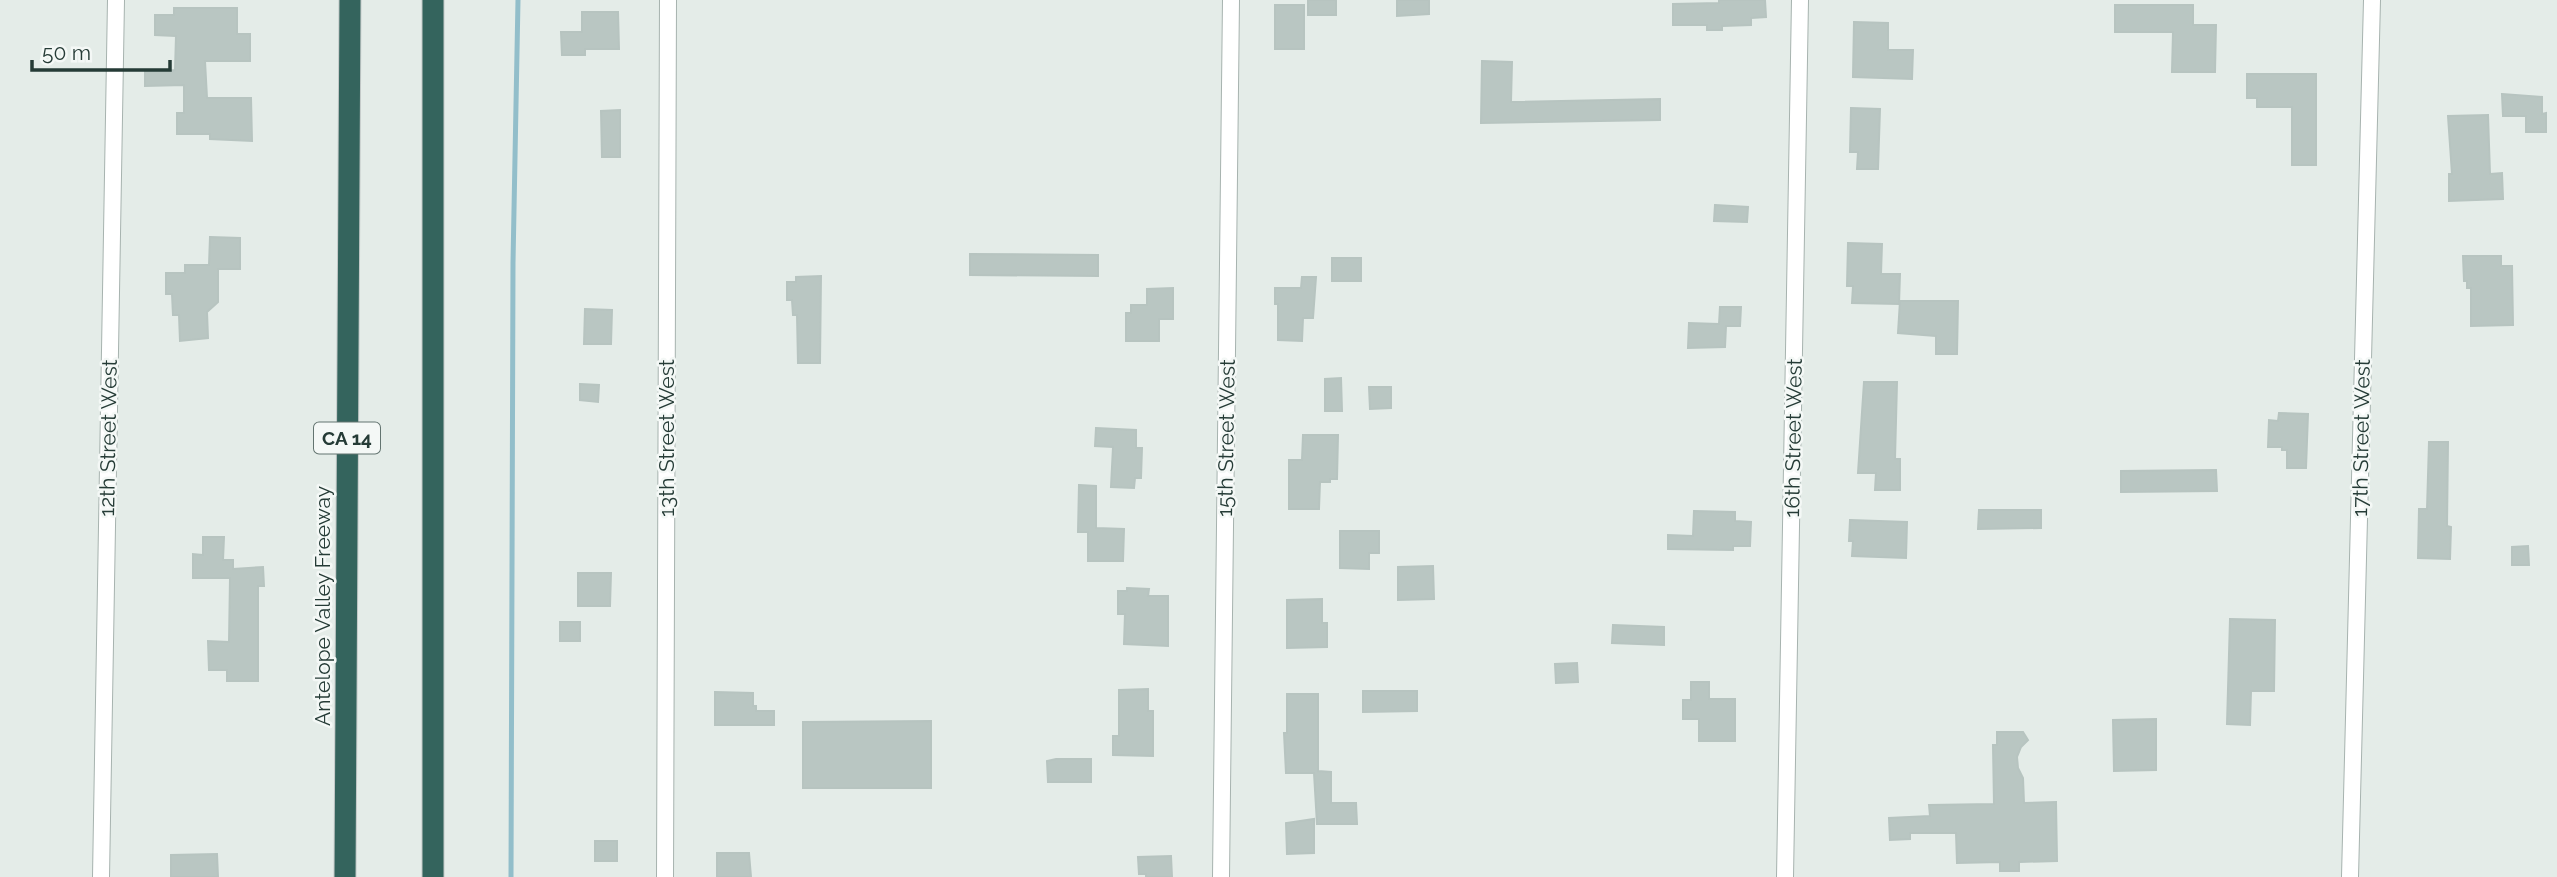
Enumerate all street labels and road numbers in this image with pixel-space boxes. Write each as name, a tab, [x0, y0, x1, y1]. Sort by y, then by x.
street label: 16th Street West	[1779, 358, 1807, 518]
street label: 12th Street West	[94, 359, 122, 517]
street label: 13th Street West	[654, 359, 679, 517]
street label: 15th Street West	[1212, 359, 1240, 517]
street label: 17th Street West	[2347, 359, 2375, 517]
road number: CA 14	[314, 422, 380, 453]
street label: Antelope Valley Freeway	[310, 486, 335, 726]

